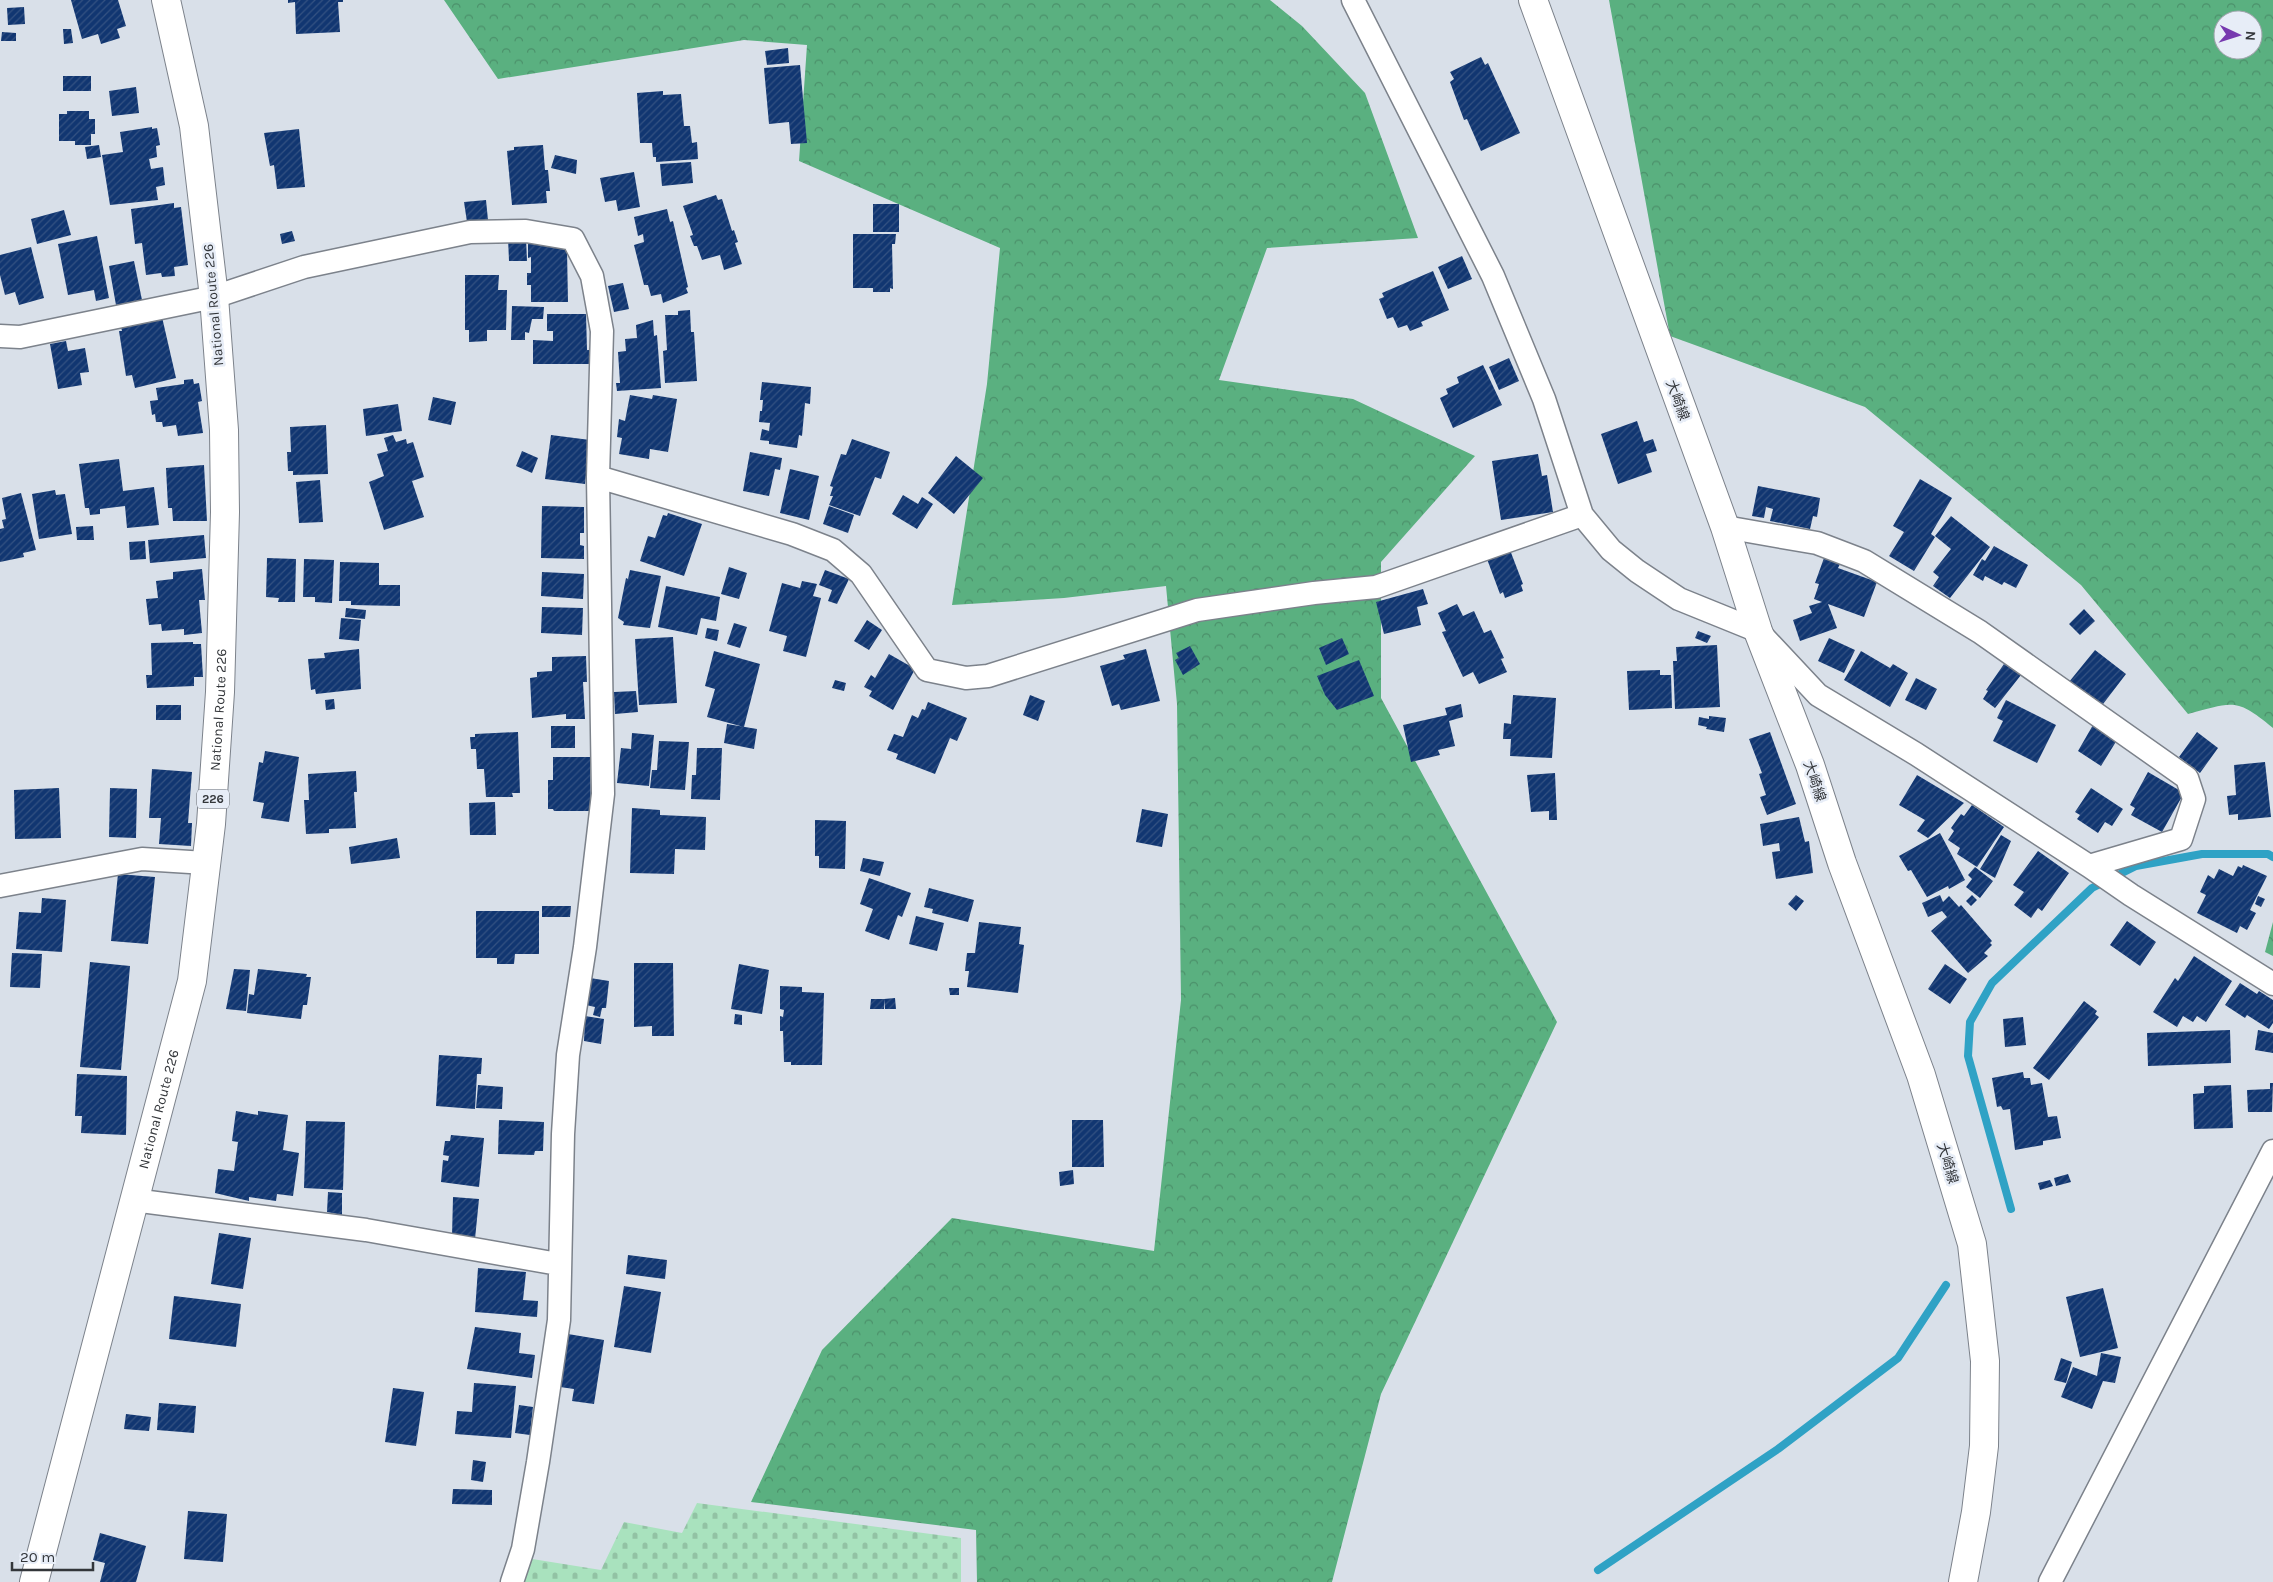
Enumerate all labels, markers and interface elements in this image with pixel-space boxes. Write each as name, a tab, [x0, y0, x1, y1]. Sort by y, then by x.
north arrow	[2213, 10, 2263, 60]
text: N	[2242, 30, 2259, 41]
street label: National Route 226	[200, 243, 227, 367]
street label: 大崎線	[1662, 378, 1693, 423]
street label: National Route 226	[207, 648, 230, 772]
street label: 大崎線	[1800, 759, 1829, 804]
road number: 226	[197, 790, 229, 809]
street label: National Route 226	[135, 1048, 183, 1171]
street label: 大崎線	[1933, 1141, 1962, 1186]
scale bar	[12, 1540, 94, 1572]
text: 20 m	[20, 1548, 55, 1566]

